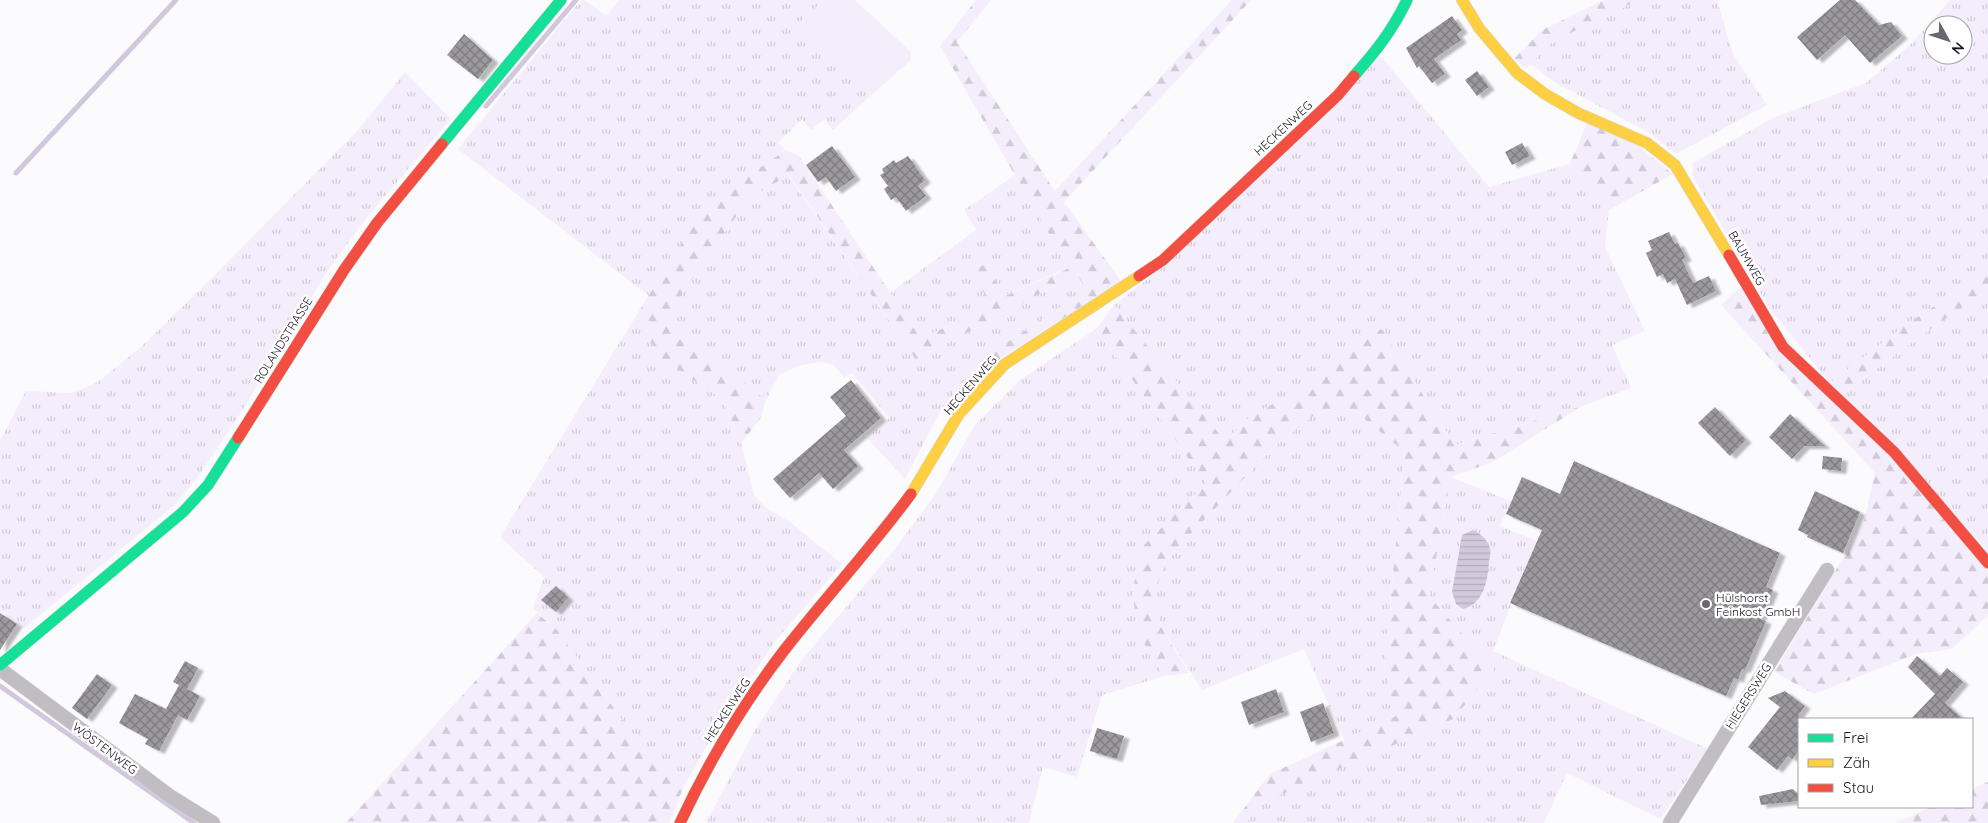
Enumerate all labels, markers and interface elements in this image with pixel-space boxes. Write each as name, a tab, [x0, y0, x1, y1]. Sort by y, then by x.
north arrow	[1923, 15, 1973, 65]
text: N	[1948, 39, 1968, 58]
street label: HECKENWEG	[1251, 97, 1315, 159]
street label: BAUMWEG	[1725, 228, 1769, 288]
street label: ROLANDSTRASSE	[250, 294, 316, 386]
street label: HECKENWEG	[940, 352, 1000, 418]
place label: Hülshorst Feinkost GmbH	[1716, 590, 1800, 619]
marker: Hülshorst Feinkost GmbH	[1700, 598, 1712, 610]
street label: HIEGERSWEG	[1722, 660, 1774, 732]
street label: HECKENWEG	[701, 675, 753, 745]
legend	[1798, 718, 1973, 808]
street label: WÖSTENWEG	[70, 719, 140, 777]
text: Frei	[1843, 728, 1869, 747]
text: Zäh	[1843, 753, 1870, 772]
text: Stau	[1843, 778, 1874, 797]

